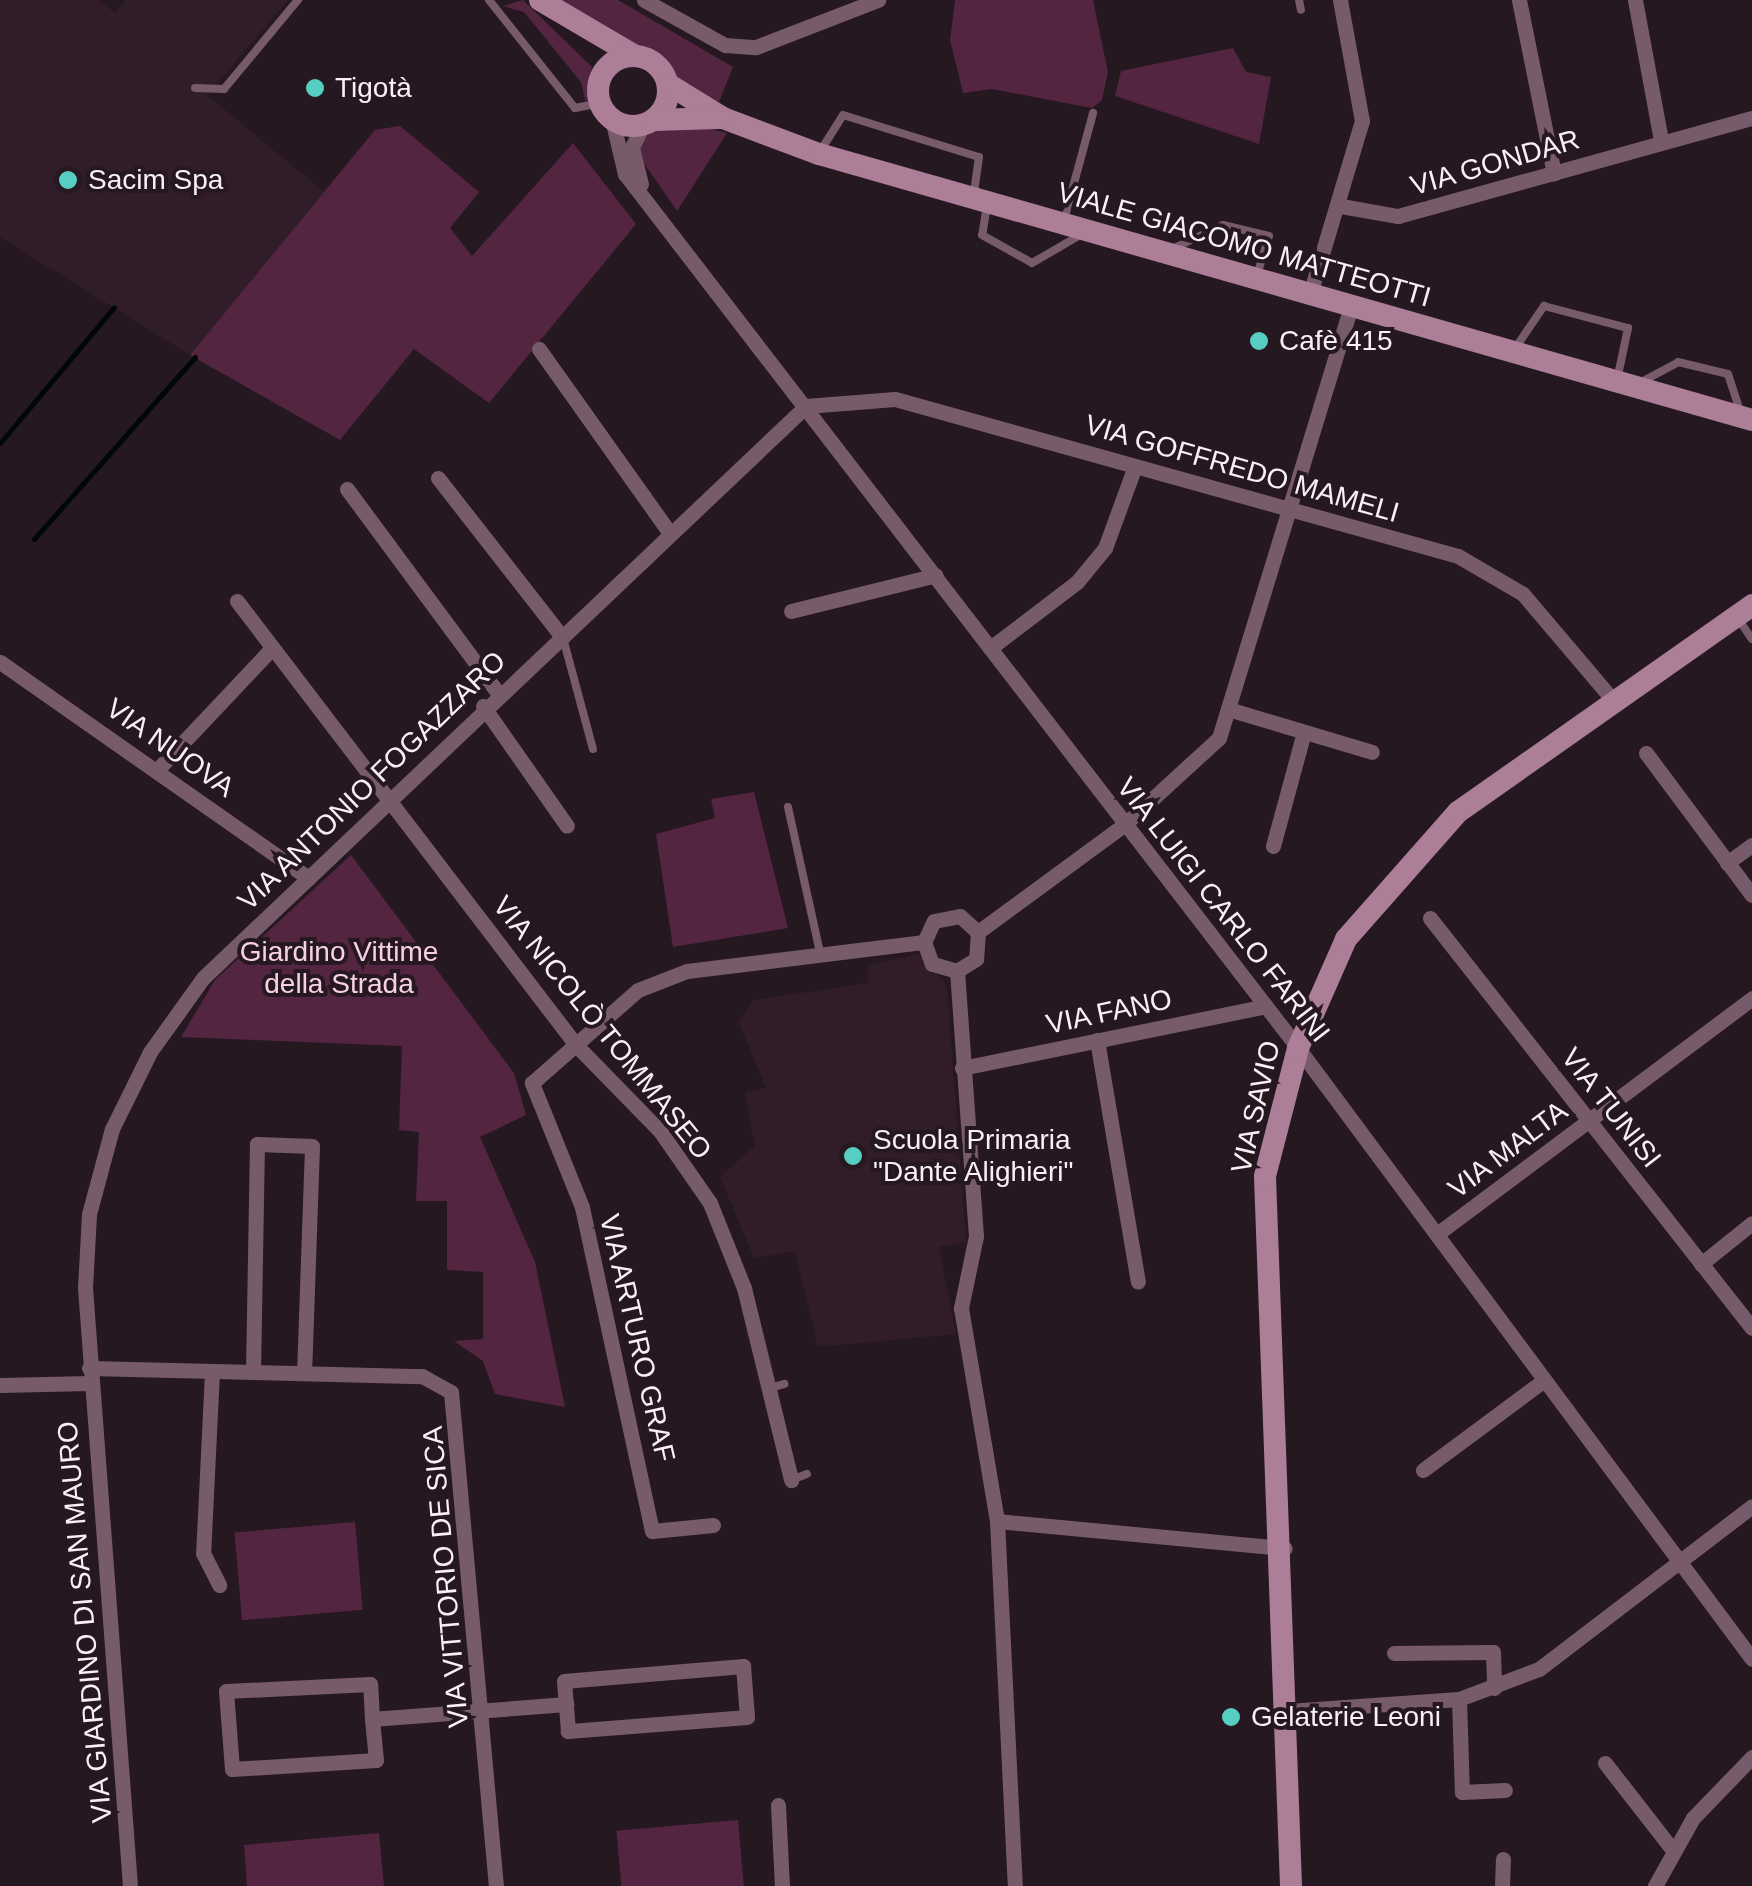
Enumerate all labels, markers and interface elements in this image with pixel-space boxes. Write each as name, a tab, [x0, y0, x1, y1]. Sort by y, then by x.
place label: Tigotà	[335, 71, 412, 105]
marker: Tigotà	[304, 77, 326, 99]
street label: VIA GONDAR	[1406, 123, 1584, 203]
place label: Sacim Spa	[88, 163, 223, 197]
marker: Sacim Spa	[57, 169, 79, 191]
street label: VIALE GIACOMO MATTEOTTI	[1053, 176, 1435, 314]
place label: Cafè 415	[1279, 324, 1393, 358]
marker: Cafè 415	[1248, 330, 1270, 352]
street label: VIA GOFFREDO MAMELI	[1080, 408, 1404, 530]
street label: VIA ANTONIO FOGAZZARO	[230, 643, 514, 919]
street label: VIA NUOVA	[99, 691, 241, 805]
street label: VIA LUIGI CARLO FARINI	[1109, 770, 1337, 1050]
street label: VIA NICOLÒ TOMMASEO	[485, 889, 719, 1167]
park label: Giardino Vittime della Strada	[240, 935, 438, 1001]
street label: VIA FANO	[1042, 982, 1176, 1042]
street label: VIA SAVIO	[1224, 1037, 1288, 1177]
street label: VIA TUNISI	[1553, 1041, 1669, 1175]
street label: VIA MALTA	[1441, 1094, 1575, 1206]
place label: Scuola Primaria "Dante Alighieri"	[873, 1123, 1075, 1189]
marker: Scuola Primaria "Dante Alighieri"	[842, 1145, 864, 1167]
street label: VIA ARTURO GRAF	[592, 1209, 682, 1467]
street label: VIA GIARDINO DI SAN MAURO	[51, 1419, 119, 1825]
street label: VIA VITTORIO DE SICA	[416, 1424, 476, 1730]
place label: Gelaterie Leoni	[1251, 1700, 1441, 1734]
marker: Gelaterie Leoni	[1220, 1706, 1242, 1728]

